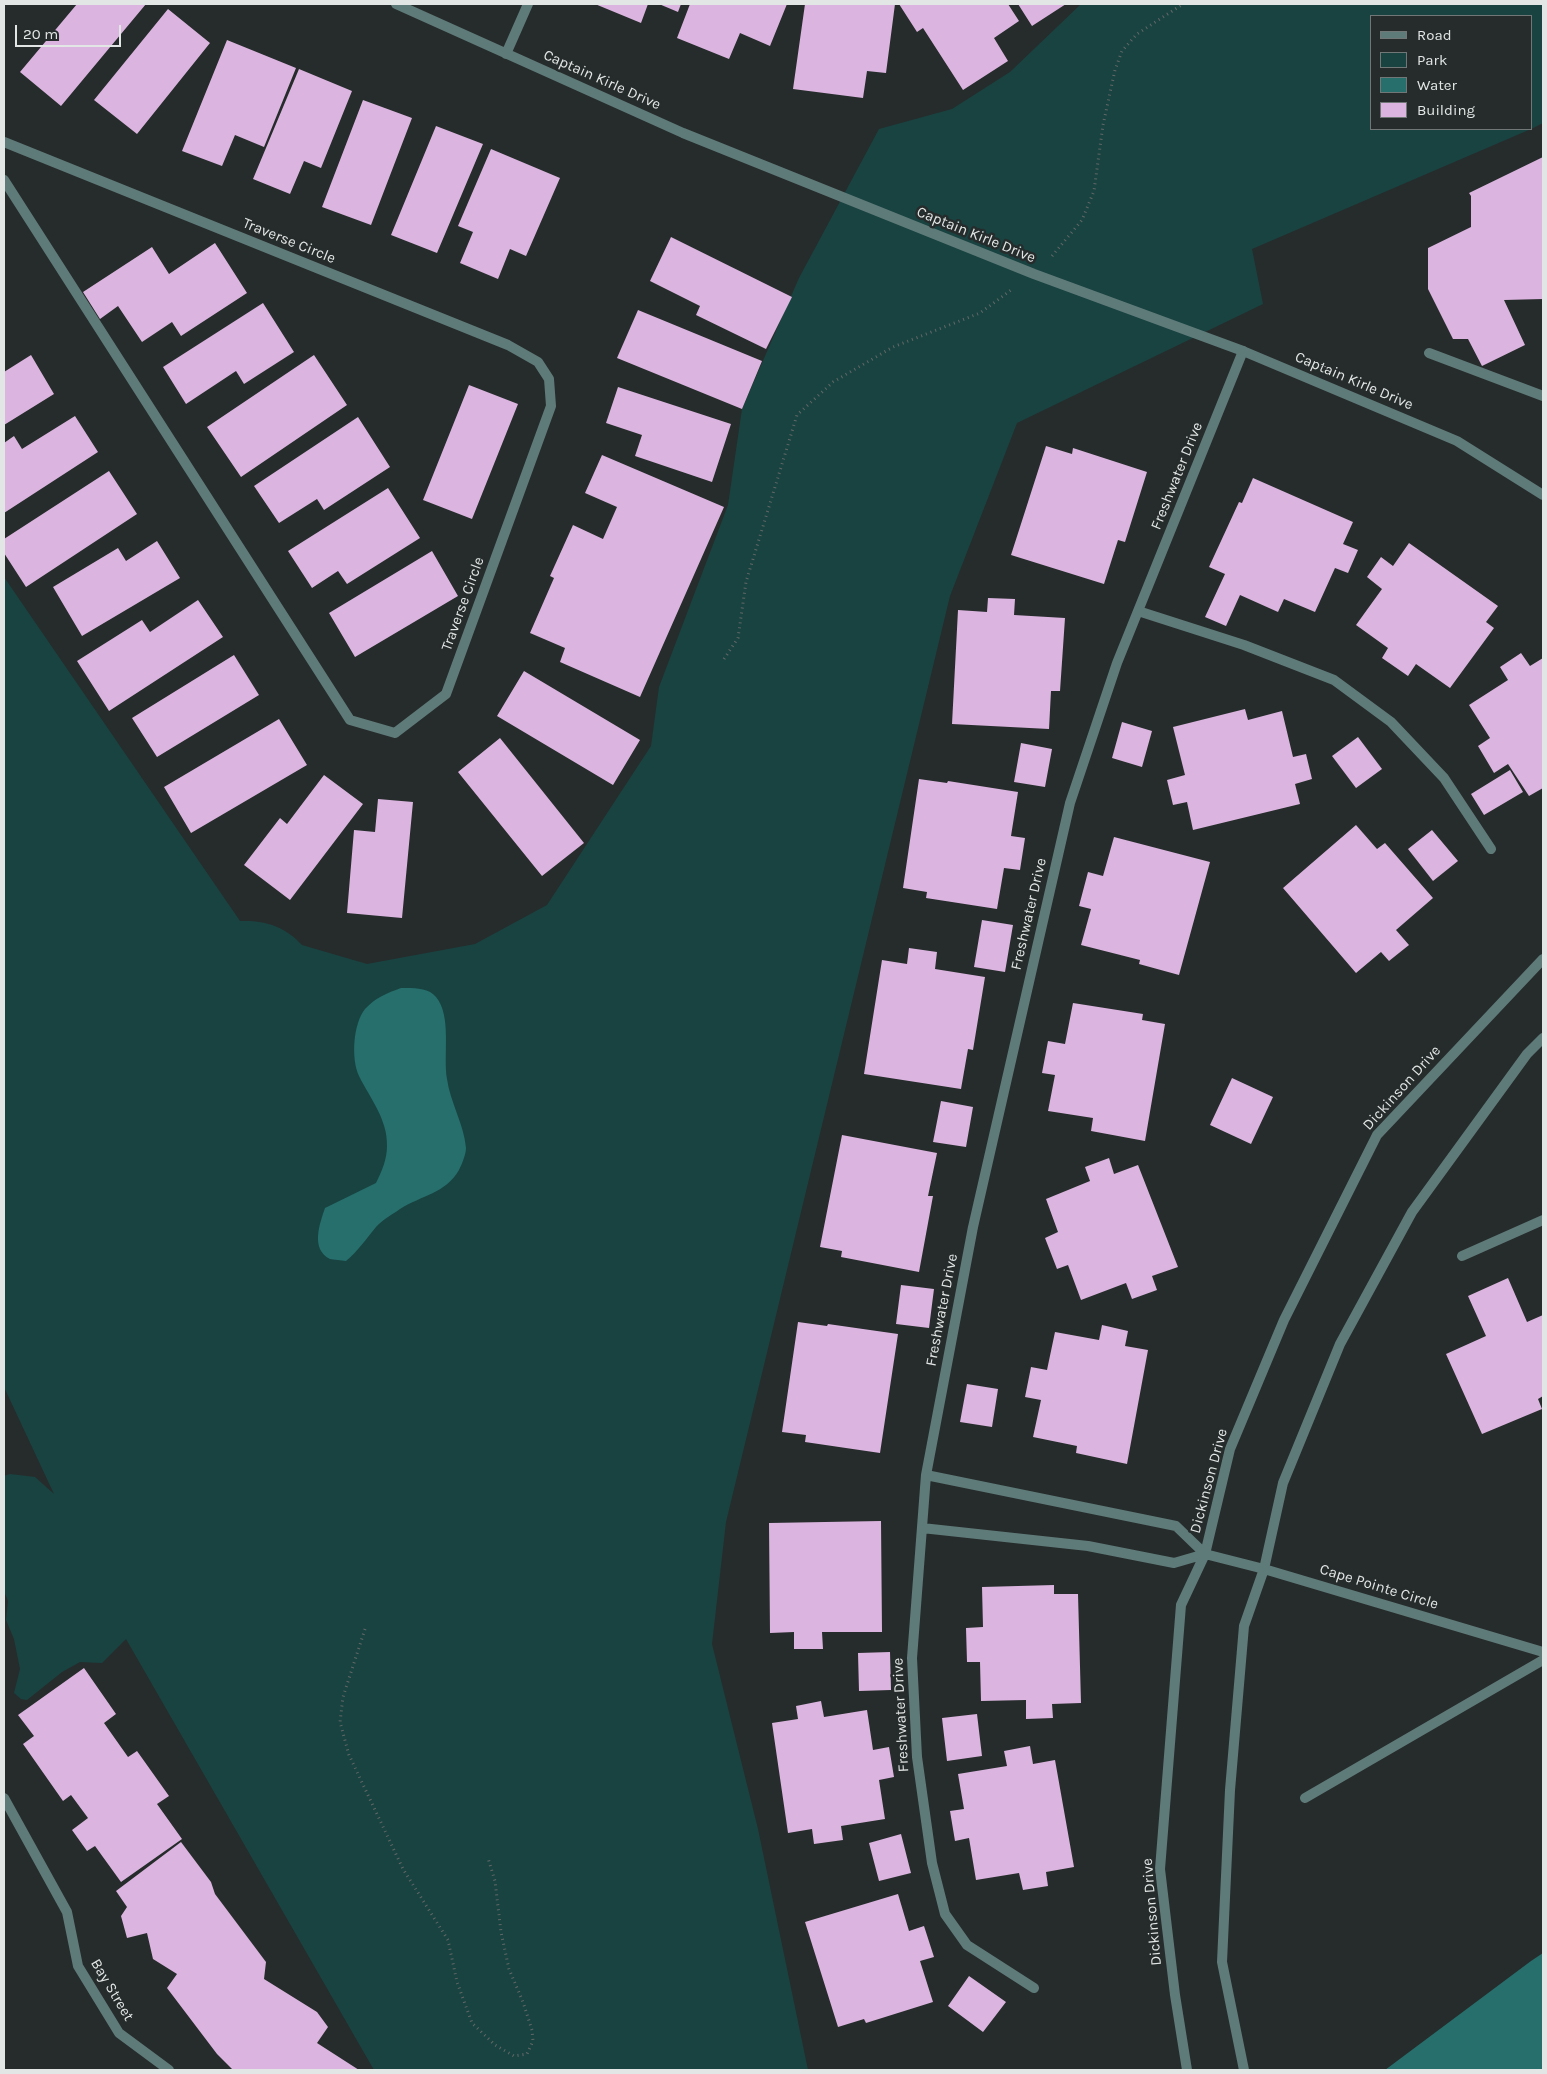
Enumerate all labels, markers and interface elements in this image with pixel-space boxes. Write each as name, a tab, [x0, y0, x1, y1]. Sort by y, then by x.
scale bar	[18, 15, 124, 47]
legend	[1370, 15, 1532, 130]
text: 20 m	[23, 25, 58, 43]
text: Road	[1417, 26, 1452, 44]
street label: Captain Kirle Drive	[540, 46, 664, 114]
text: Park	[1417, 51, 1447, 69]
text: Water	[1417, 76, 1457, 94]
text: Building	[1417, 101, 1475, 119]
street label: Captain Kirle Drive	[914, 203, 1038, 267]
street label: Traverse Circle	[240, 214, 338, 268]
street label: Captain Kirle Drive	[1292, 348, 1416, 414]
street label: Freshwater Drive	[1147, 420, 1207, 532]
street label: Traverse Circle	[438, 555, 488, 653]
street label: Freshwater Drive	[1007, 856, 1051, 972]
street label: Dickinson Drive	[1359, 1042, 1445, 1134]
street label: Freshwater Drive	[922, 1252, 962, 1368]
street label: Dickinson Drive	[1186, 1427, 1232, 1535]
street label: Cape Pointe Circle	[1317, 1560, 1441, 1614]
street label: Freshwater Drive	[889, 1657, 913, 1773]
street label: Dickinson Drive	[1138, 1858, 1166, 1966]
street label: Bay Street	[86, 1956, 138, 2024]

